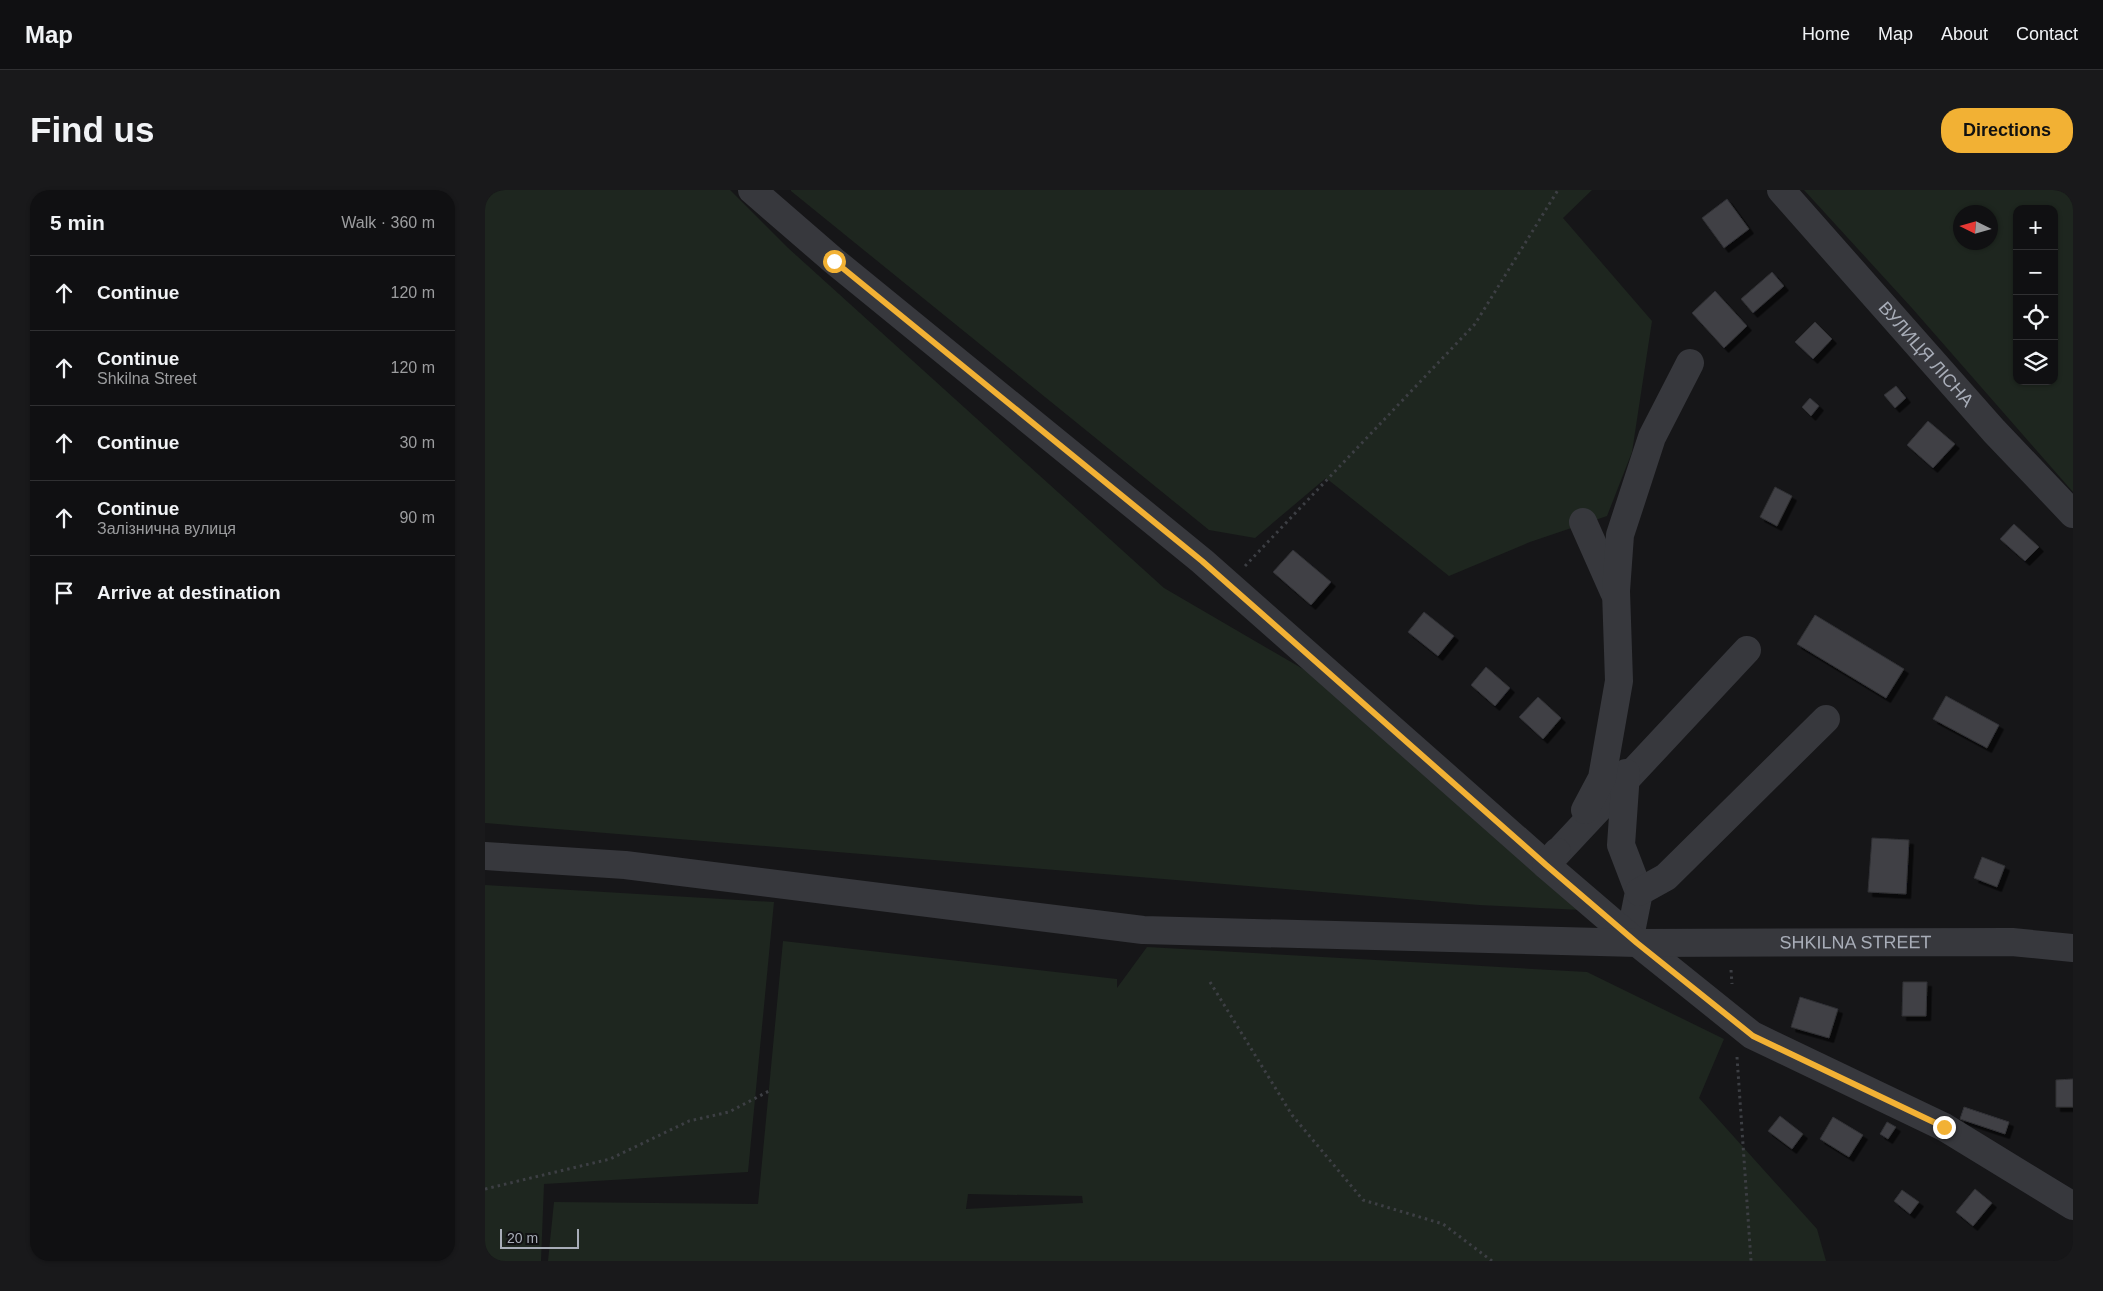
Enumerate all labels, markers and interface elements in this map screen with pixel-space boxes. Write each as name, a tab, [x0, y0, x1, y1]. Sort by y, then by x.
text: Map	[25, 21, 73, 48]
text: Home	[1802, 24, 1850, 44]
text: Map	[1878, 24, 1913, 44]
text: About	[1941, 24, 1988, 44]
text: Contact	[2016, 24, 2078, 44]
button: Directions	[1941, 108, 2073, 153]
text: Find us	[30, 110, 154, 149]
north arrow	[1953, 205, 1998, 250]
map controls	[2013, 205, 2058, 385]
button: +	[2013, 205, 2058, 250]
text: 5 min	[50, 211, 105, 234]
text: Walk · 360 m	[341, 214, 435, 231]
route start	[823, 250, 846, 273]
button: −	[2013, 250, 2058, 295]
icon: ahead	[50, 279, 78, 307]
text: Continue	[97, 282, 179, 303]
text: 120 m	[391, 284, 435, 301]
button: locate	[2013, 295, 2058, 340]
street label: ВУЛИЦЯ ЛІСНА	[1874, 298, 1978, 411]
button: layers	[2013, 340, 2058, 385]
text: Continue	[97, 348, 179, 369]
icon: ahead	[50, 354, 78, 382]
text: 120 m	[391, 359, 435, 376]
text: Shkilna Street	[97, 370, 197, 387]
icon: ahead	[50, 429, 78, 457]
text: Continue	[97, 432, 179, 453]
text: 30 m	[399, 434, 435, 451]
text: Continue	[97, 498, 179, 519]
icon: ahead	[50, 504, 78, 532]
text: 90 m	[399, 509, 435, 526]
text: Залізнична вулиця	[97, 520, 236, 537]
icon: arrive	[50, 579, 78, 607]
text: Arrive at destination	[97, 582, 281, 603]
street label: SHKILNA STREET	[1779, 932, 1932, 953]
route end	[1933, 1116, 1956, 1139]
scale bar	[500, 1226, 579, 1249]
text: 20 m	[507, 1230, 538, 1246]

